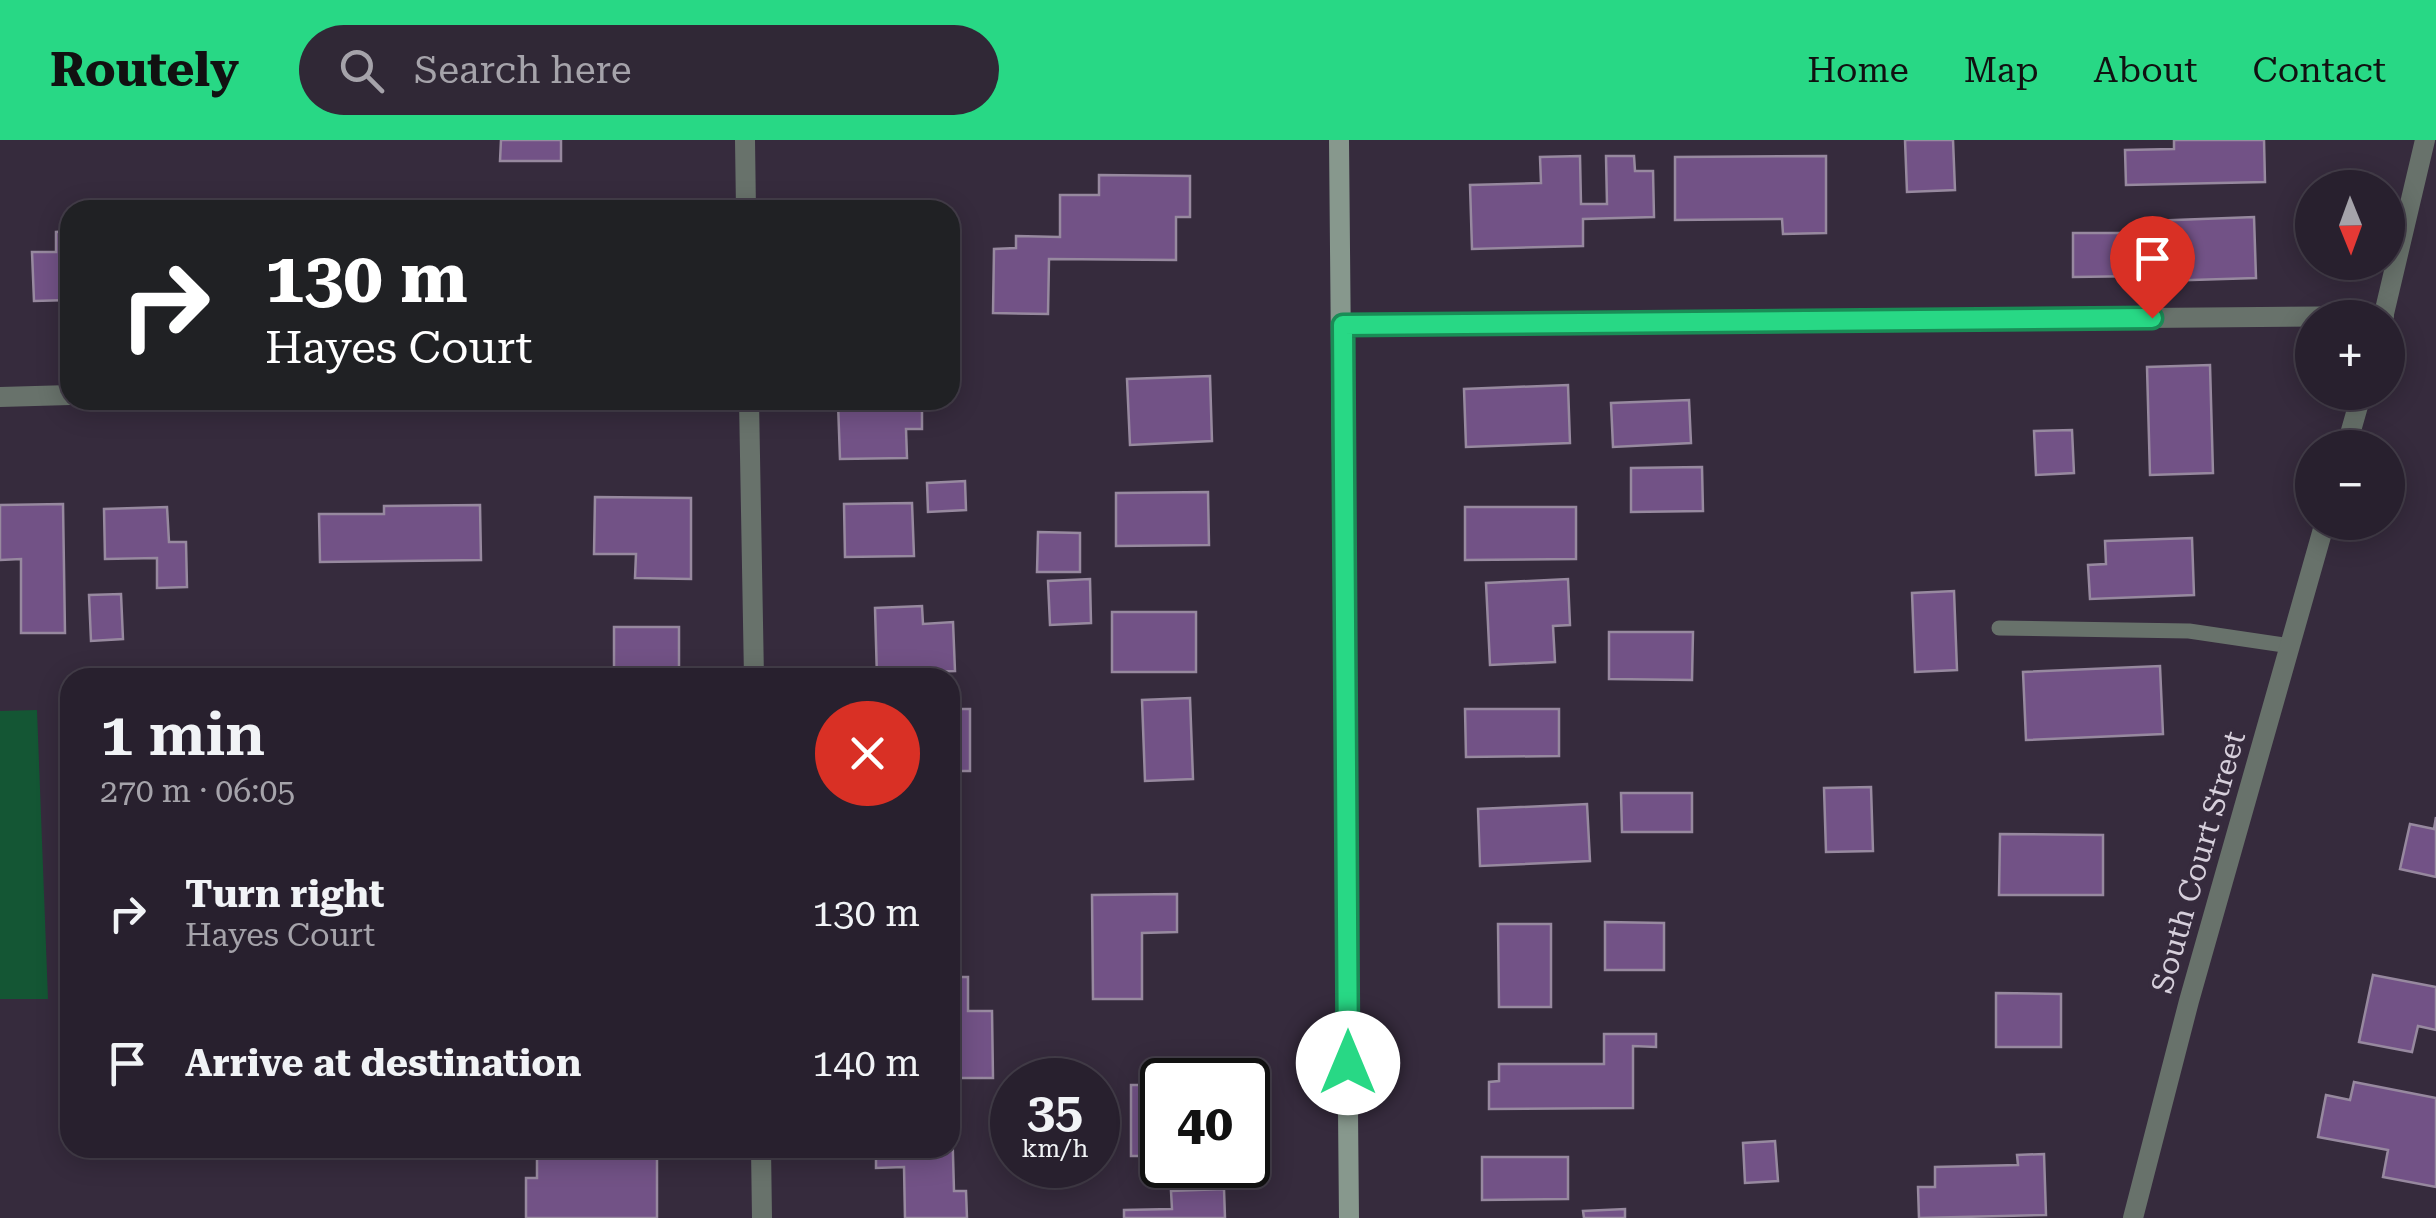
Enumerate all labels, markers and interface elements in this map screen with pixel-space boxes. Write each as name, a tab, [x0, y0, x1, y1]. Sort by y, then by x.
search box	[299, 25, 999, 115]
text: Routely	[50, 42, 239, 98]
icon: search	[334, 43, 389, 98]
text: Search here	[414, 48, 632, 92]
text: Home	[1807, 50, 1909, 91]
text: Map	[1964, 50, 2039, 91]
text: About	[2094, 50, 2198, 91]
text: Contact	[2253, 50, 2386, 91]
north arrow	[2295, 170, 2405, 280]
map controls	[2295, 170, 2405, 540]
pin	[2110, 216, 2195, 319]
icon: arrive	[2125, 231, 2180, 286]
text: 130 m	[265, 237, 468, 319]
icon: right	[100, 240, 230, 370]
button: +	[2295, 300, 2405, 410]
text: Hayes Court	[265, 321, 533, 374]
button: −	[2295, 430, 2405, 540]
text: 1 min	[100, 699, 265, 770]
button: close	[815, 701, 920, 806]
street label: South Court Street	[2144, 727, 2252, 997]
text: 270 m · 06:05	[100, 772, 295, 810]
text: Turn right	[185, 872, 384, 916]
icon: right	[100, 886, 155, 941]
text: 130 m	[812, 891, 920, 935]
text: Hayes Court	[185, 916, 375, 954]
position arrow	[1296, 1011, 1400, 1115]
icon: arrive	[100, 1036, 155, 1091]
text: Arrive at destination	[185, 1041, 581, 1085]
text: 140 m	[812, 1041, 920, 1085]
speed limit sign: 40	[1140, 1058, 1270, 1188]
text: 35	[1027, 1082, 1083, 1140]
text: km/h	[1022, 1134, 1088, 1163]

